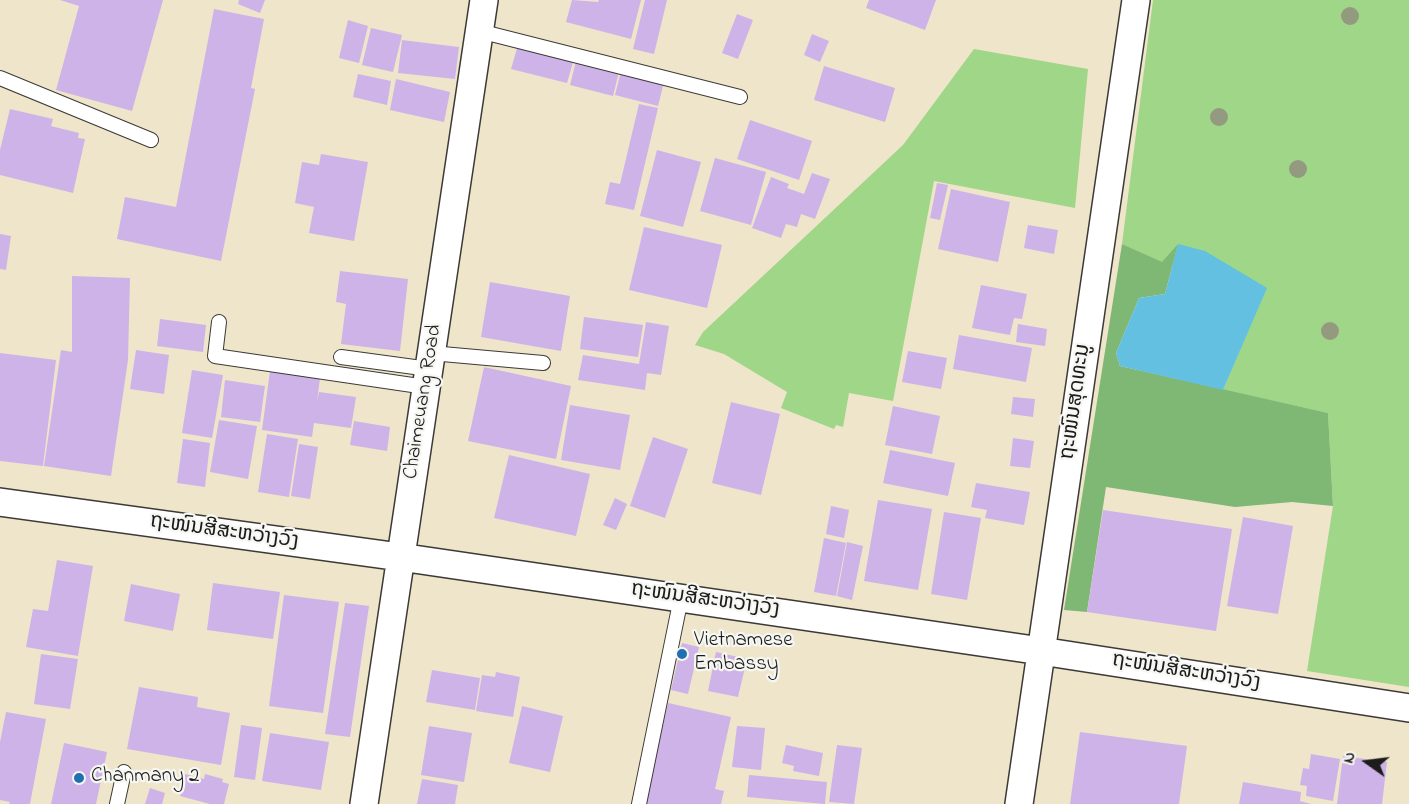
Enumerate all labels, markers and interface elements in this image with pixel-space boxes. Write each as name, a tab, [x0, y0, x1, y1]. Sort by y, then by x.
street label: Chaimeuang Road	[399, 323, 449, 481]
street label: ຖະໜົນສຸດທະນູ	[1056, 342, 1098, 462]
street label: ຖະໜົນສີສະຫວ່າງວົງ	[148, 510, 300, 556]
street label: ຖະໜົນສີສະຫວ່າງວົງ	[629, 578, 781, 624]
place label: Vietnamese Embassy	[694, 629, 793, 679]
marker: Vietnamese Embassy	[675, 647, 689, 661]
street label: ຖະໜົນສີສະຫວ່າງວົງ	[1110, 649, 1262, 697]
north arrow	[1337, 732, 1397, 792]
text: N	[1337, 749, 1362, 766]
place label: Chanmany 2	[91, 765, 200, 791]
marker: Chanmany 2	[72, 771, 86, 785]

